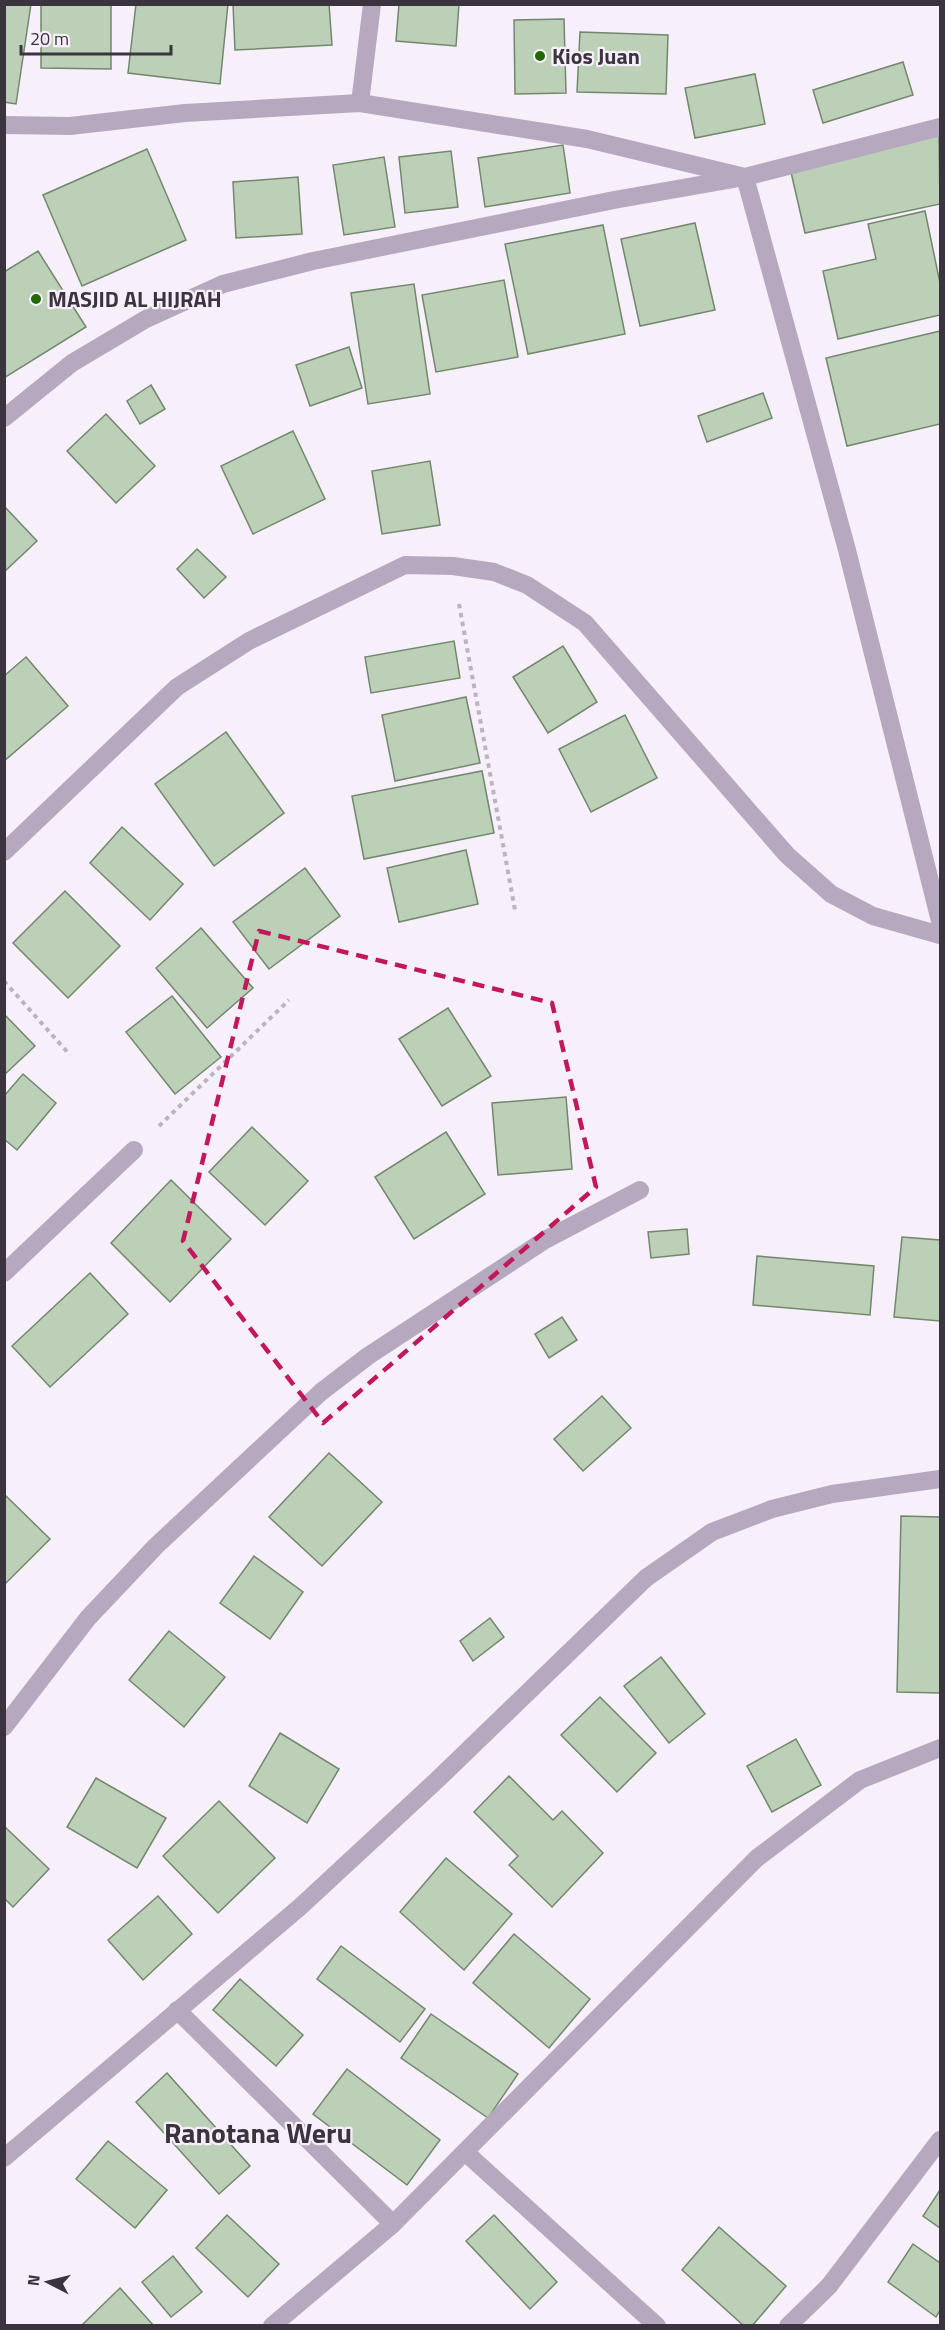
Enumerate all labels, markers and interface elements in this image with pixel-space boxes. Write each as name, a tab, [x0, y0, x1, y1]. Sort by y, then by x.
scale bar	[21, 18, 171, 56]
text: 20 m	[30, 25, 69, 52]
place label: Kios Juan	[552, 39, 640, 73]
marker: Kios Juan	[533, 49, 547, 63]
place label: MASJID AL HIJRAH	[48, 282, 222, 316]
marker: MASJID AL HIJRAH	[29, 292, 43, 306]
district label: Ranotana Weru	[164, 2111, 352, 2154]
north arrow	[18, 2252, 78, 2312]
text: N	[21, 2273, 46, 2287]

